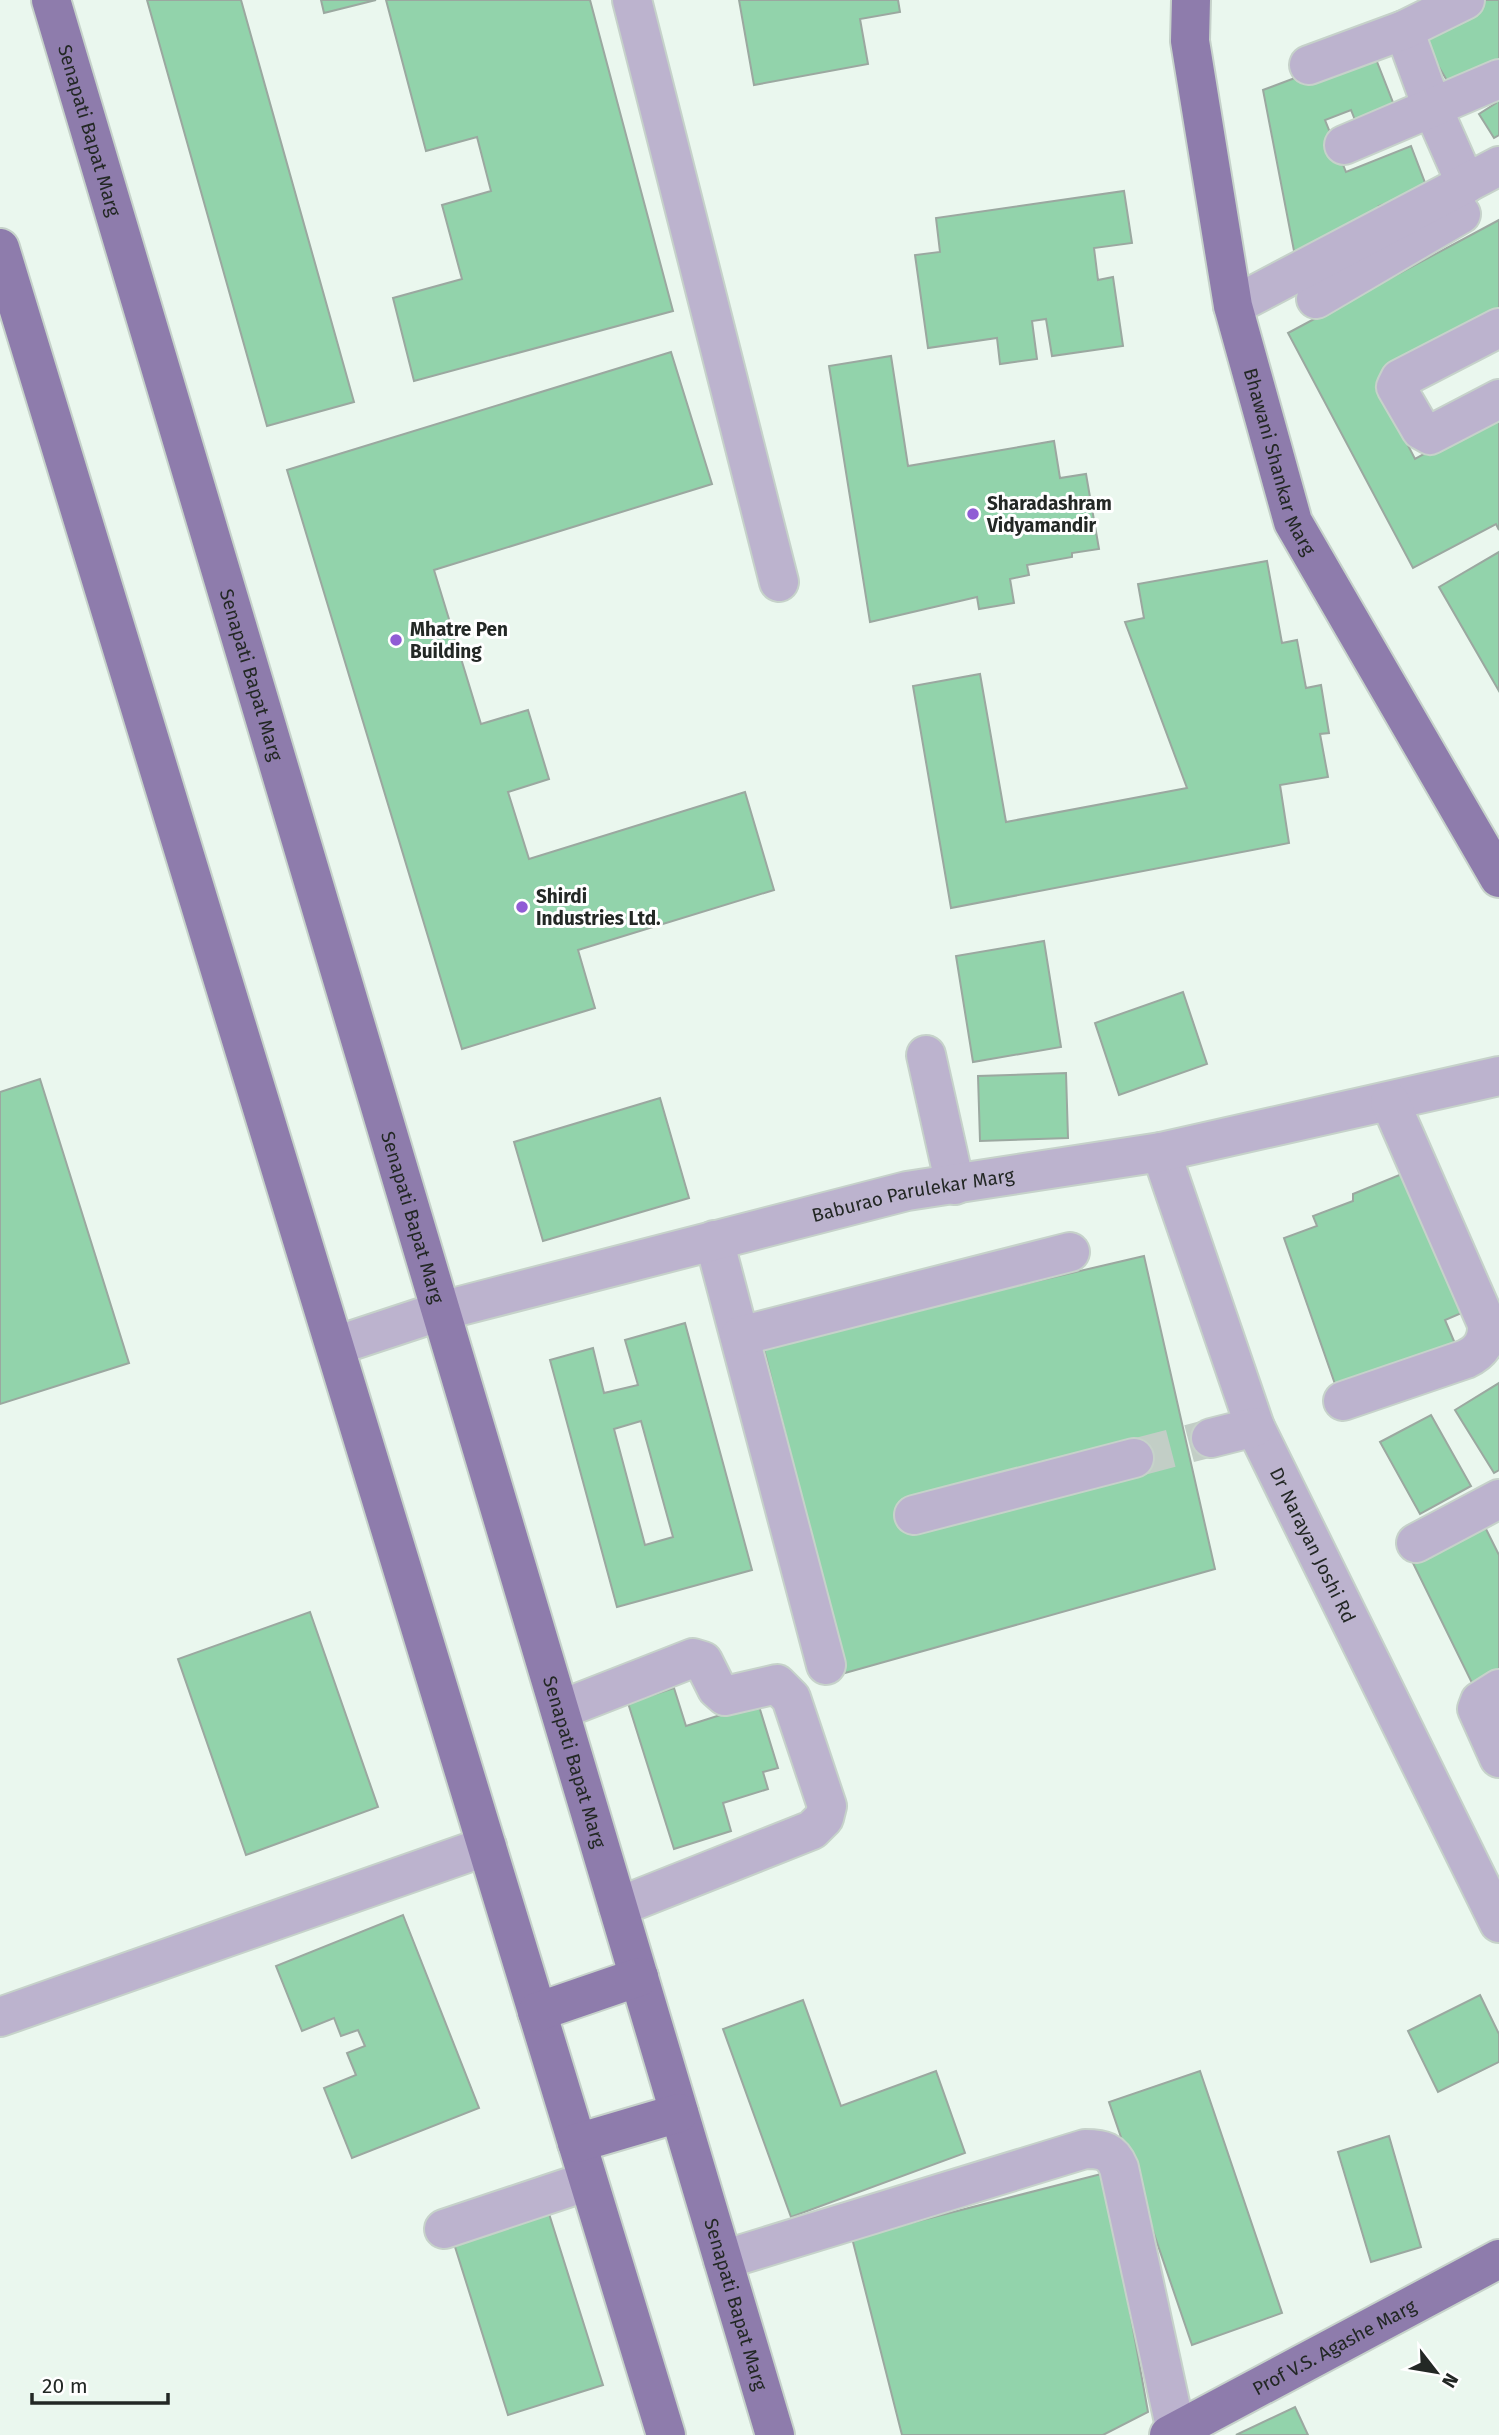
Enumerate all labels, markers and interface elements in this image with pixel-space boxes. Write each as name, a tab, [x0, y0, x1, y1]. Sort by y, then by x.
street label: Senapati Bapat Marg	[53, 42, 126, 219]
street label: Bhawani Shankar Marg	[1239, 365, 1321, 559]
place label: Sharadashram Vidyamandir	[986, 492, 1112, 537]
marker: Sharadashram Vidyamandir	[965, 506, 981, 522]
street label: Senapati Bapat Marg	[215, 586, 288, 764]
place label: Mhatre Pen Building	[410, 618, 508, 663]
marker: Mhatre Pen Building	[388, 632, 404, 648]
place label: Shirdi Industries Ltd.	[536, 885, 661, 930]
marker: Shirdi Industries Ltd.	[514, 899, 530, 915]
street label: Senapati Bapat Marg	[377, 1129, 449, 1306]
street label: Baburao Parulekar Marg	[809, 1163, 1016, 1227]
street label: Dr Narayan Joshi Rd	[1265, 1463, 1361, 1626]
street label: Senapati Bapat Marg	[538, 1673, 611, 1851]
street label: Senapati Bapat Marg	[700, 2216, 773, 2393]
street label: Prof V.S. Agashe Marg	[1248, 2294, 1420, 2400]
north arrow	[1401, 2337, 1471, 2407]
scale bar	[32, 2362, 168, 2406]
text: N	[1437, 2369, 1463, 2392]
text: 20 m	[42, 2373, 88, 2399]

